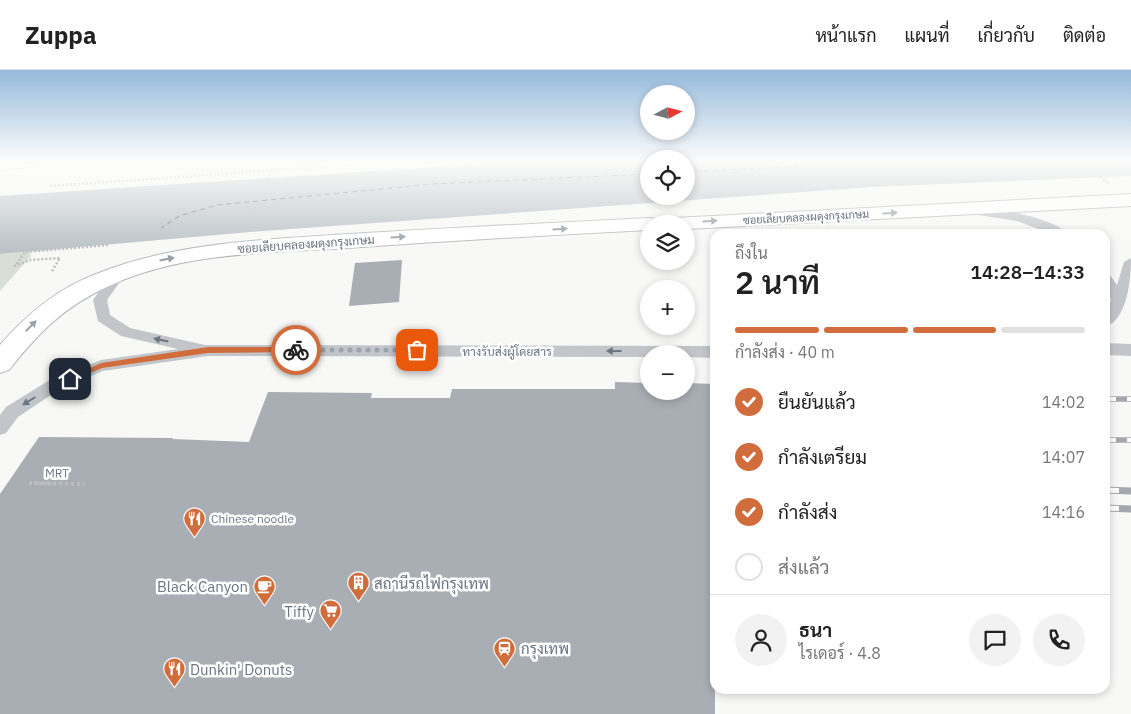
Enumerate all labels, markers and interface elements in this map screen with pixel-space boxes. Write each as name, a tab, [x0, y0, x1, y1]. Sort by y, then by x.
text: Zuppa	[25, 19, 97, 51]
text: หน้าแรก	[815, 24, 877, 47]
text: แผนที่	[905, 24, 949, 47]
text: เกี่ยวกับ	[977, 24, 1035, 47]
text: ติดต่อ	[1063, 24, 1106, 47]
north arrow	[640, 85, 695, 140]
map controls	[640, 85, 695, 400]
button: locate	[640, 150, 695, 205]
street label: ซอยเลียบคลองผดุงกรุงเกษม	[743, 206, 869, 229]
one-way arrow	[882, 208, 898, 216]
button: layers	[640, 215, 695, 270]
one-way arrow	[703, 217, 719, 225]
one-way arrow	[553, 224, 569, 232]
street label: ซอยเลียบคลองผดุงกรุงเกษม	[237, 232, 375, 258]
one-way arrow	[390, 233, 406, 241]
text: ถึงใน	[735, 243, 768, 263]
one-way arrow	[159, 255, 174, 263]
text: 14:28–14:33	[971, 260, 1085, 284]
text: 2 นาที	[735, 261, 820, 303]
button: +	[640, 280, 695, 335]
one-way arrow	[25, 320, 37, 332]
courier	[271, 325, 321, 375]
pin	[396, 329, 438, 371]
one-way arrow	[153, 336, 168, 344]
icon: bike	[282, 336, 310, 364]
icon: bag	[403, 336, 431, 364]
text: กำลังส่ง · 40 m	[735, 342, 835, 362]
street label: ทางรับส่งผู้โดยสาร	[462, 344, 552, 360]
button: −	[640, 345, 695, 400]
one-way arrow	[606, 347, 622, 355]
pin	[49, 358, 91, 400]
icon: home	[56, 365, 84, 393]
icon: check	[735, 388, 763, 416]
text: ยืนยันแล้ว	[778, 390, 856, 414]
text: 14:02	[1042, 392, 1085, 412]
one-way arrow	[22, 396, 36, 406]
icon: check	[735, 443, 763, 471]
text: กำลังเตรียม	[778, 445, 867, 469]
text: 14:07	[1042, 447, 1085, 467]
street label: MRT	[45, 465, 69, 481]
icon: check	[735, 498, 763, 526]
text: กำลังส่ง	[778, 500, 837, 524]
text: 14:16	[1042, 502, 1085, 522]
restaurant icon: Chinese noodle	[183, 506, 207, 537]
place label: Chinese noodle	[211, 511, 294, 526]
text: ส่งแล้ว	[778, 555, 829, 579]
building icon: สถานีรถไฟกรุงเทพ	[346, 571, 370, 602]
cafe icon: Black Canyon	[252, 574, 276, 605]
place label: สถานีรถไฟกรุงเทพ	[374, 574, 489, 595]
place label: Black Canyon	[157, 577, 248, 596]
supermarket icon: Tiffy	[318, 599, 342, 630]
place label: Tiffy	[284, 602, 315, 621]
button: person	[735, 614, 787, 666]
button: chat	[969, 614, 1021, 666]
button: phone	[1033, 614, 1085, 666]
text: ธนา	[799, 618, 832, 642]
station icon: กรุงเทพ	[493, 636, 517, 667]
place label: กรุงเทพ	[521, 639, 569, 660]
text: ไรเดอร์ · 4.8	[799, 643, 881, 663]
restaurant icon: Dunkin' Donuts	[162, 657, 186, 688]
place label: Dunkin' Donuts	[190, 660, 292, 679]

